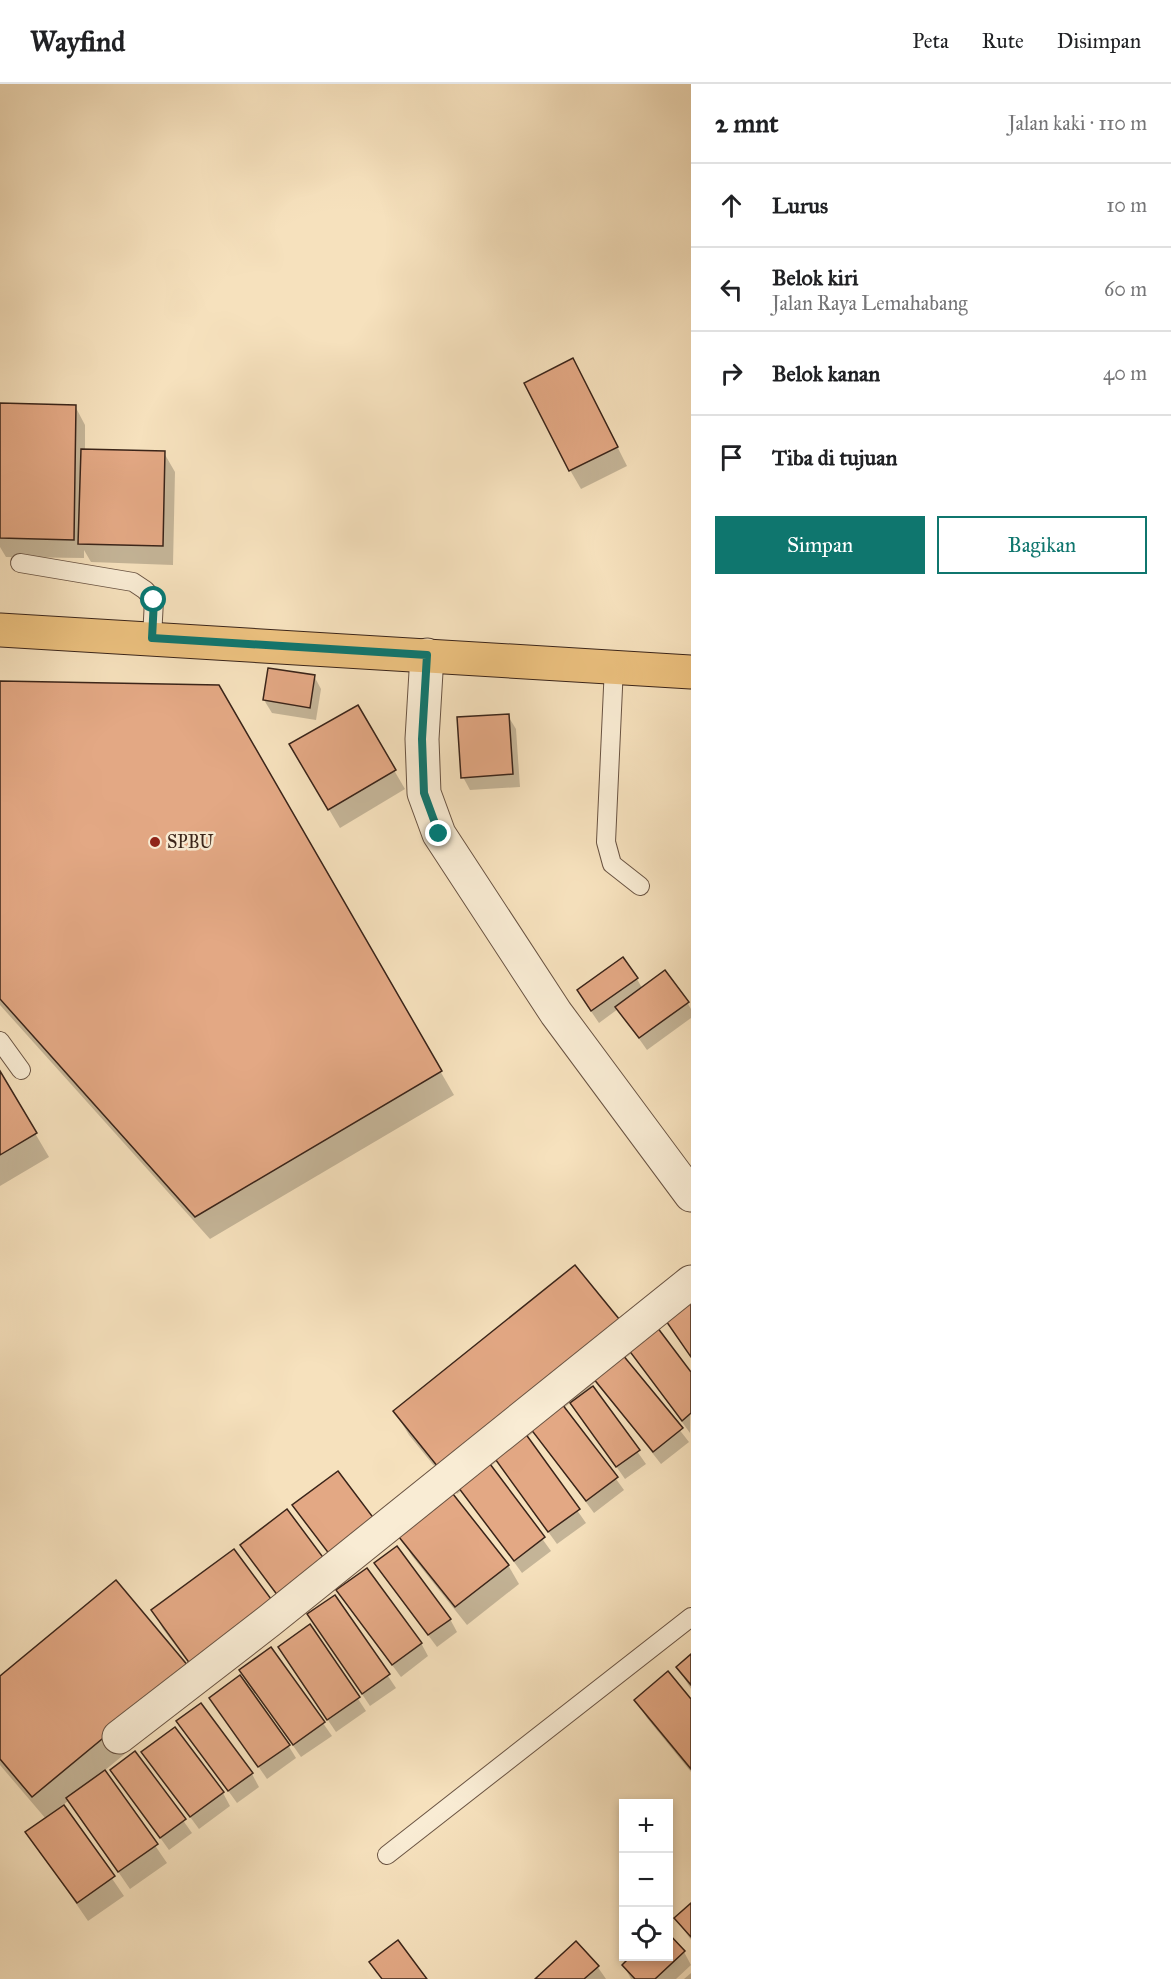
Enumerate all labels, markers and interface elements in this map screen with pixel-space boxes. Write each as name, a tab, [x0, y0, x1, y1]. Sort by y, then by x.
text: Wayfind	[30, 24, 125, 59]
text: Peta	[912, 28, 949, 54]
text: Rute	[982, 28, 1024, 54]
text: Disimpan	[1057, 28, 1141, 54]
text: 2 mnt	[715, 107, 778, 139]
text: Jalan kaki · 110 m	[1008, 111, 1147, 135]
icon: ahead	[715, 189, 748, 222]
text: Lurus	[772, 192, 828, 219]
text: 10 m	[1106, 193, 1147, 217]
text: Belok kiri	[772, 264, 858, 291]
icon: left	[715, 273, 748, 306]
text: 60 m	[1104, 277, 1147, 301]
text: Jalan Raya Lemahabang	[772, 291, 968, 315]
icon: right	[715, 357, 748, 390]
text: Belok kanan	[772, 360, 880, 387]
text: 40 m	[1103, 361, 1147, 385]
icon: arrive	[715, 441, 748, 474]
text: Tiba di tujuan	[772, 444, 897, 471]
button: Simpan	[715, 516, 925, 574]
button: Bagikan	[937, 516, 1147, 574]
route start	[140, 586, 166, 612]
route end	[425, 820, 451, 846]
place label: SPBU	[167, 831, 214, 853]
marker: SPBU	[148, 835, 162, 849]
map controls	[619, 1799, 673, 1961]
button: +	[619, 1799, 673, 1853]
button: −	[619, 1853, 673, 1907]
button: locate	[619, 1907, 673, 1961]

